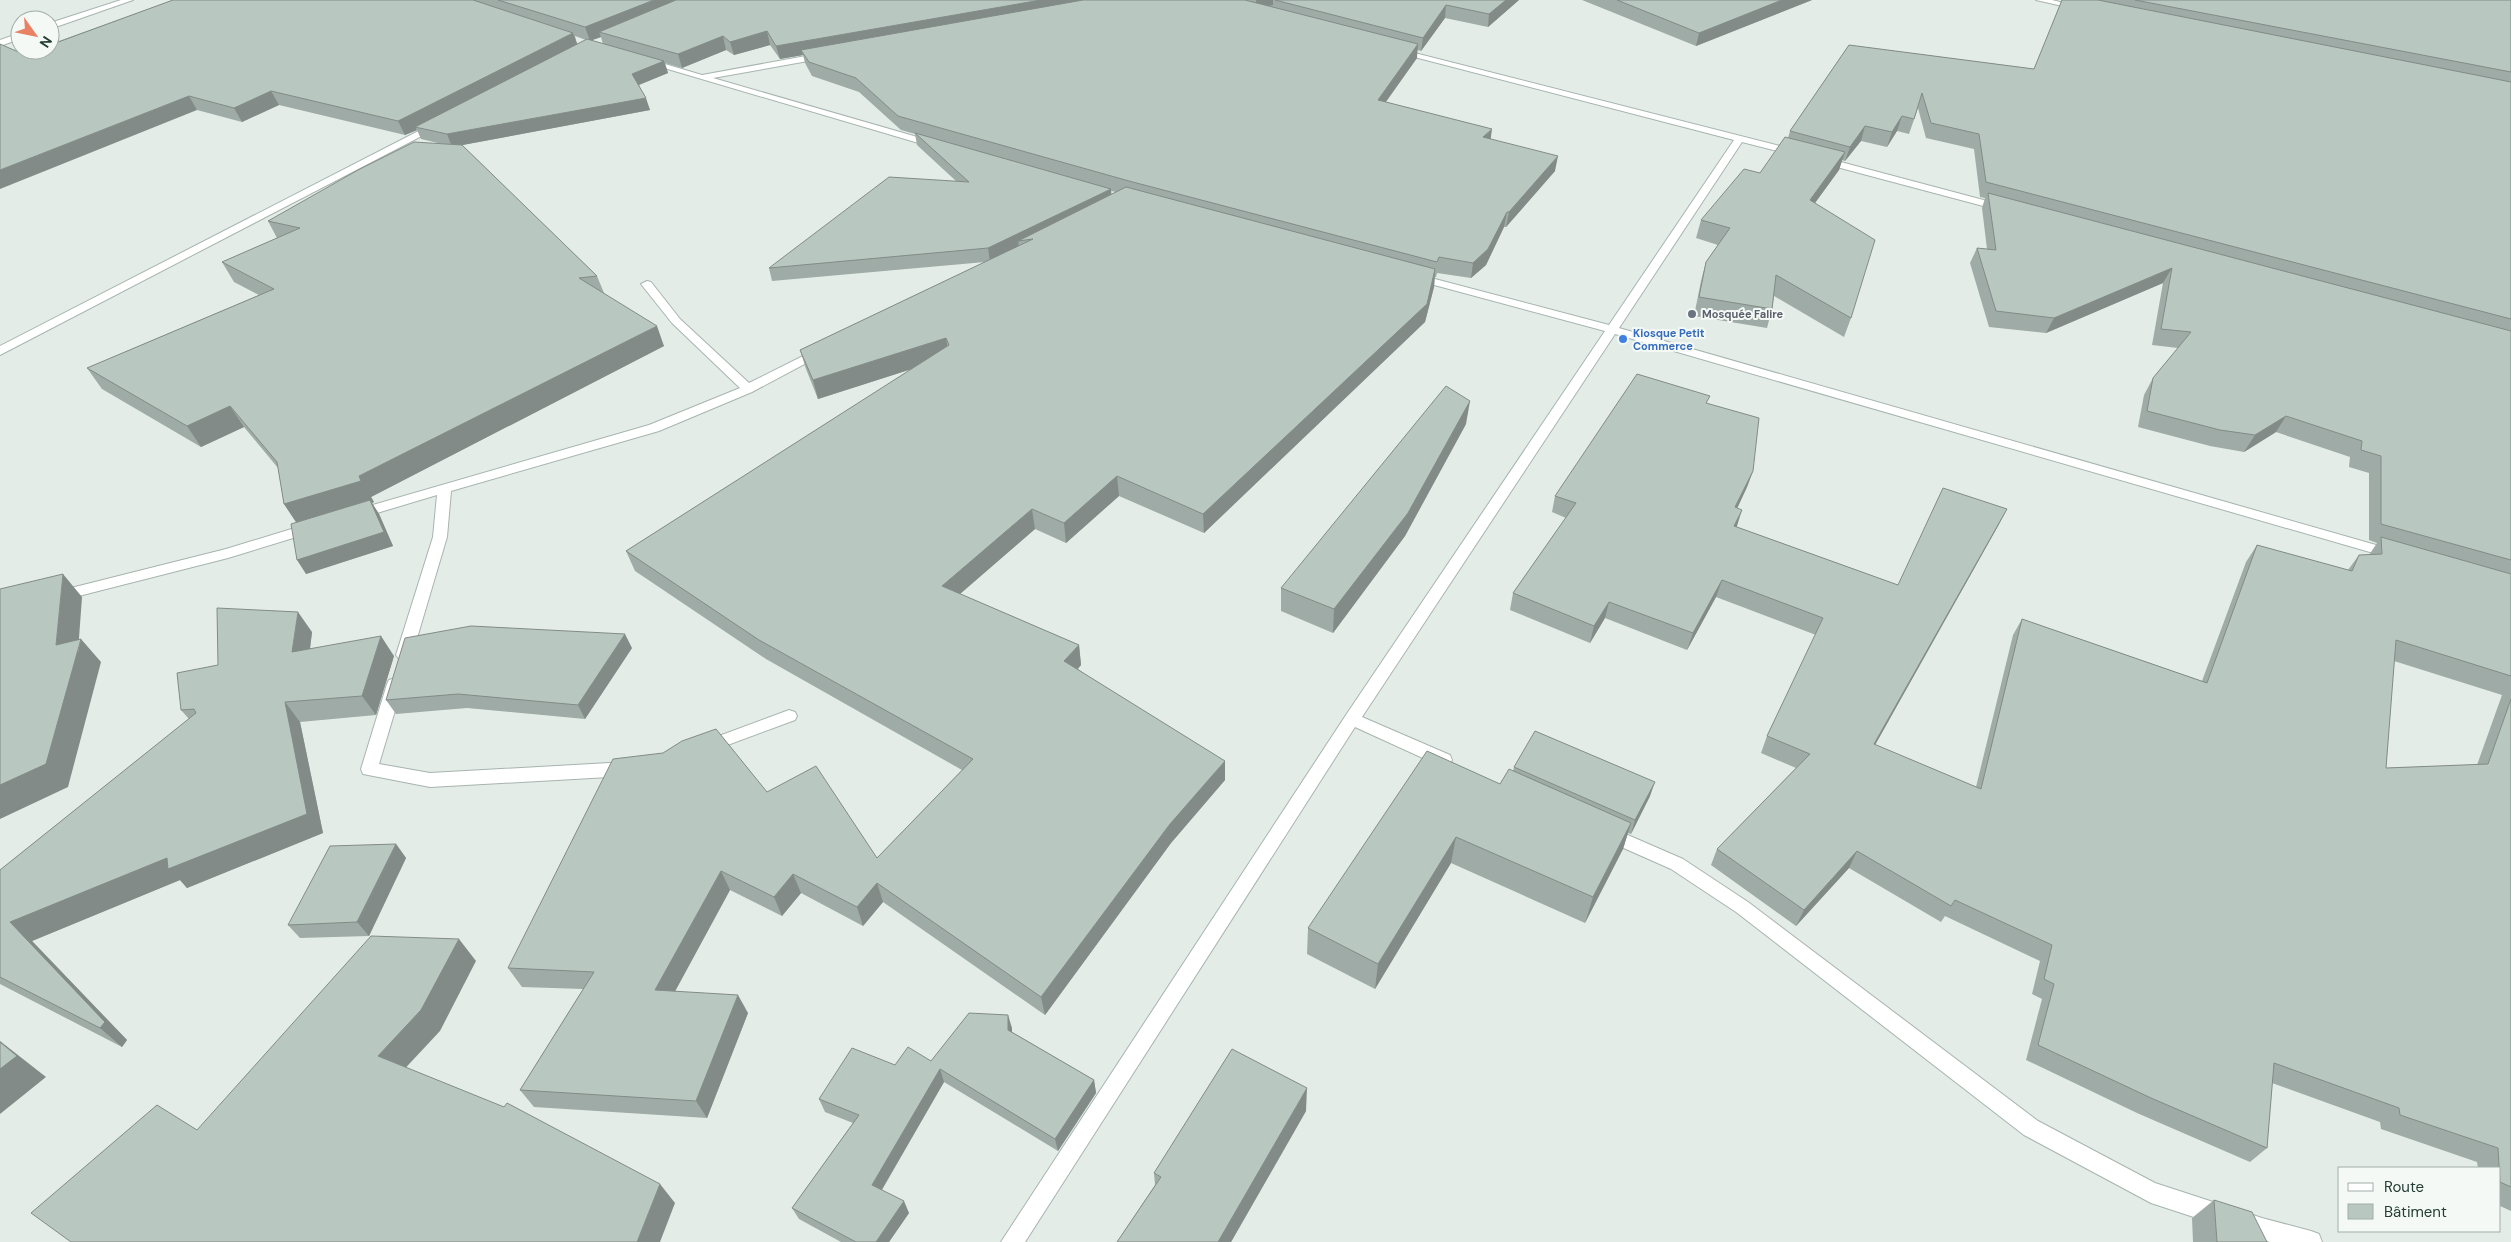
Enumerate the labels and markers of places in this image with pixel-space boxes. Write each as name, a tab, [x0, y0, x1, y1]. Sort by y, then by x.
place label: Mosquée Falire	[1702, 307, 1784, 321]
marker: Mosquée Falire	[1686, 308, 1698, 320]
place label: Kiosque Petit Commerce	[1633, 326, 1705, 353]
marker: Kiosque Petit Commerce	[1617, 333, 1629, 345]

